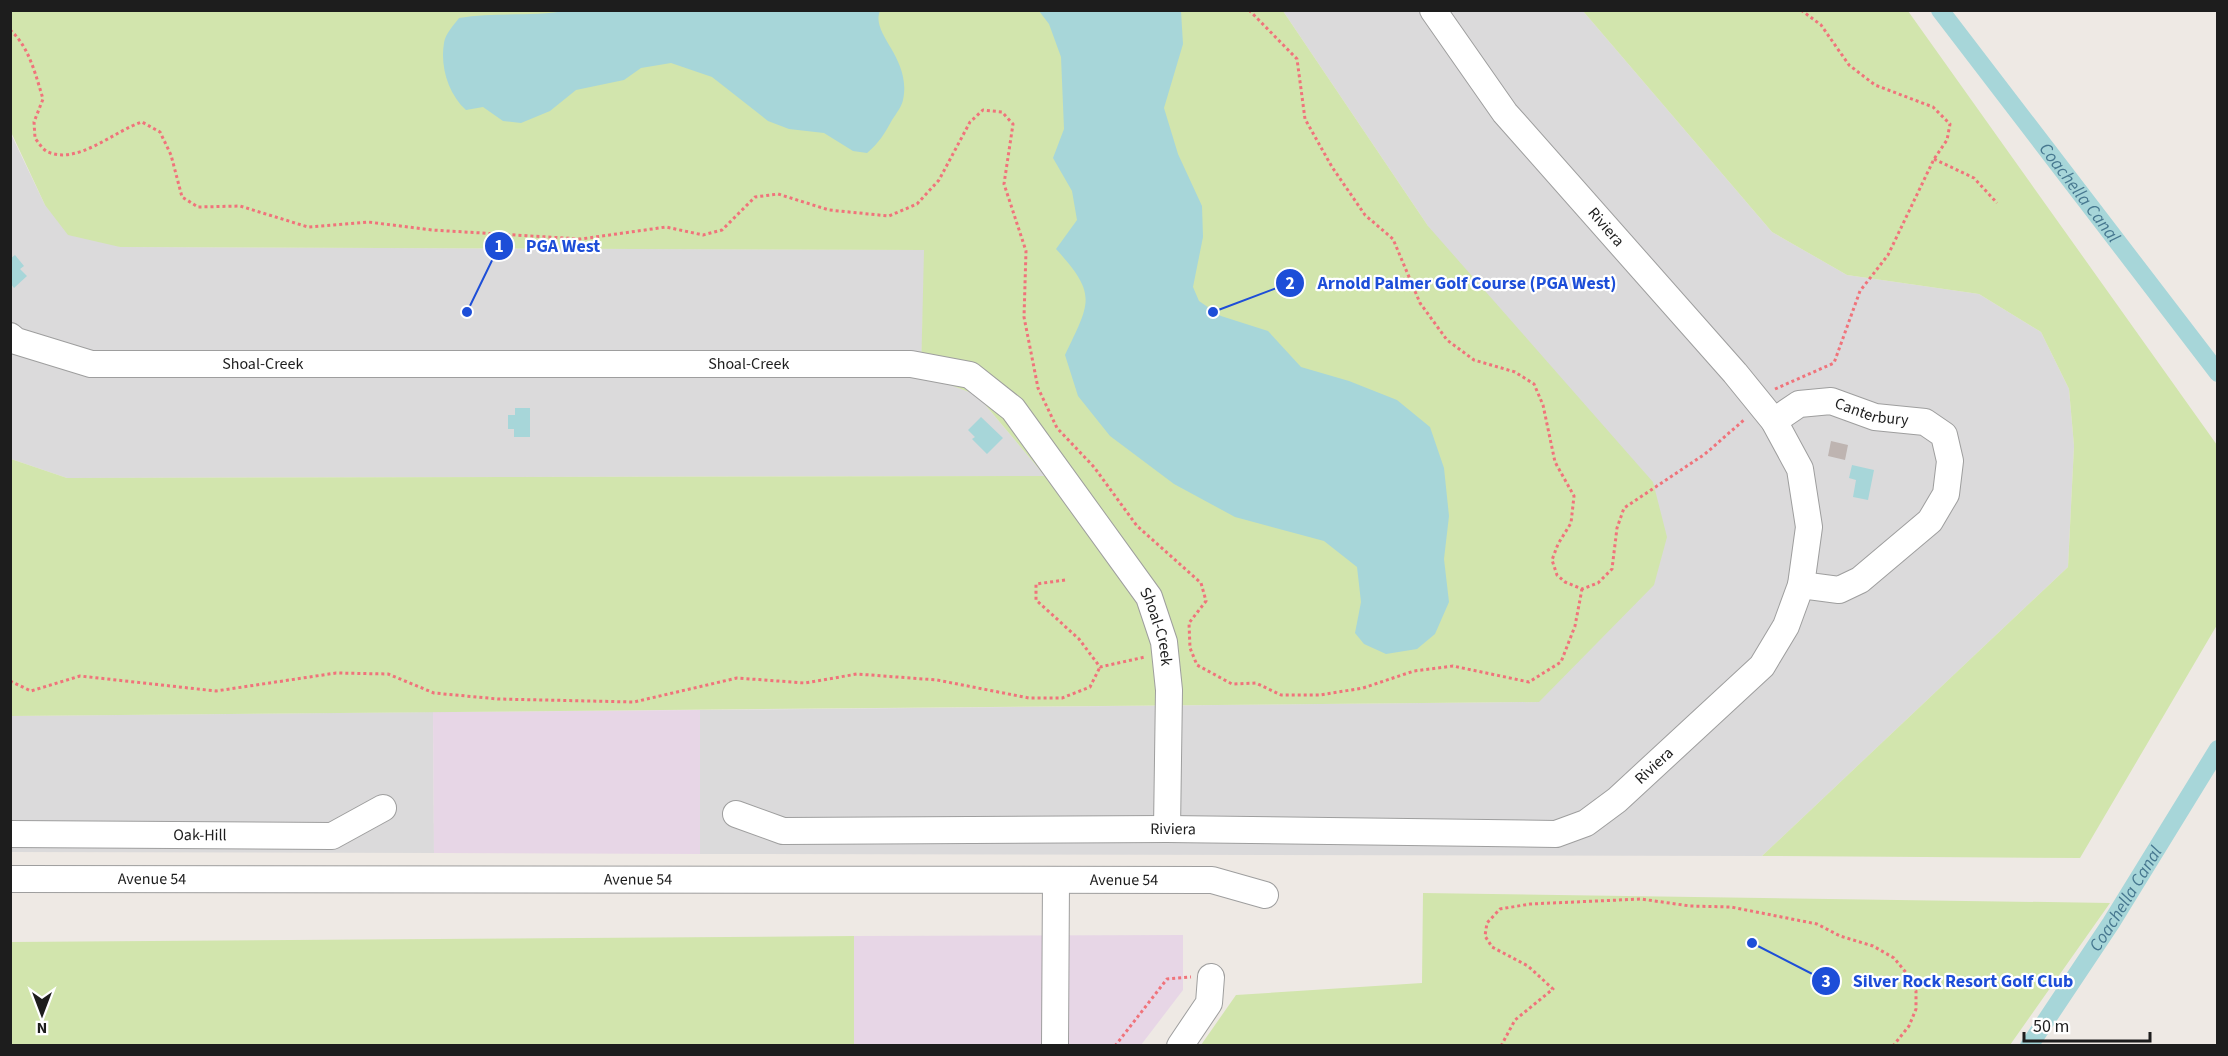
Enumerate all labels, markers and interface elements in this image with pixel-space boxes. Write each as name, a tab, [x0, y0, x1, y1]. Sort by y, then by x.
water label: Coachella Canal	[2033, 137, 2127, 248]
street label: Riviera	[1583, 203, 1629, 251]
callout: PGA West	[484, 228, 612, 264]
text: 1	[494, 234, 504, 259]
text: PGA West	[526, 234, 600, 259]
callout: Arnold Palmer Golf Course (PGA West)	[1275, 265, 1628, 301]
text: 2	[1285, 271, 1295, 296]
text: Arnold Palmer Golf Course (PGA West)	[1317, 271, 1616, 296]
street label: Shoal-Creek	[222, 353, 303, 375]
street label: Shoal-Creek	[708, 353, 789, 375]
street label: Canterbury	[1832, 392, 1910, 431]
street label: Shoal-Creek	[1134, 583, 1177, 667]
street label: Riviera	[1630, 742, 1678, 789]
street label: Riviera	[1150, 818, 1196, 840]
street label: Oak-Hill	[173, 824, 227, 846]
water label: Coachella Canal	[2083, 841, 2168, 956]
street label: Avenue 54	[118, 868, 186, 890]
street label: Avenue 54	[604, 868, 672, 891]
street label: Avenue 54	[1090, 869, 1158, 891]
callout: Silver Rock Resort Golf Club	[1811, 963, 2085, 999]
text: 3	[1821, 969, 1831, 994]
text: Silver Rock Resort Golf Club	[1853, 969, 2073, 994]
north arrow	[12, 984, 72, 1044]
scale bar	[2024, 1005, 2150, 1043]
text: 50 m	[2033, 1014, 2069, 1039]
text: N	[37, 1017, 47, 1039]

